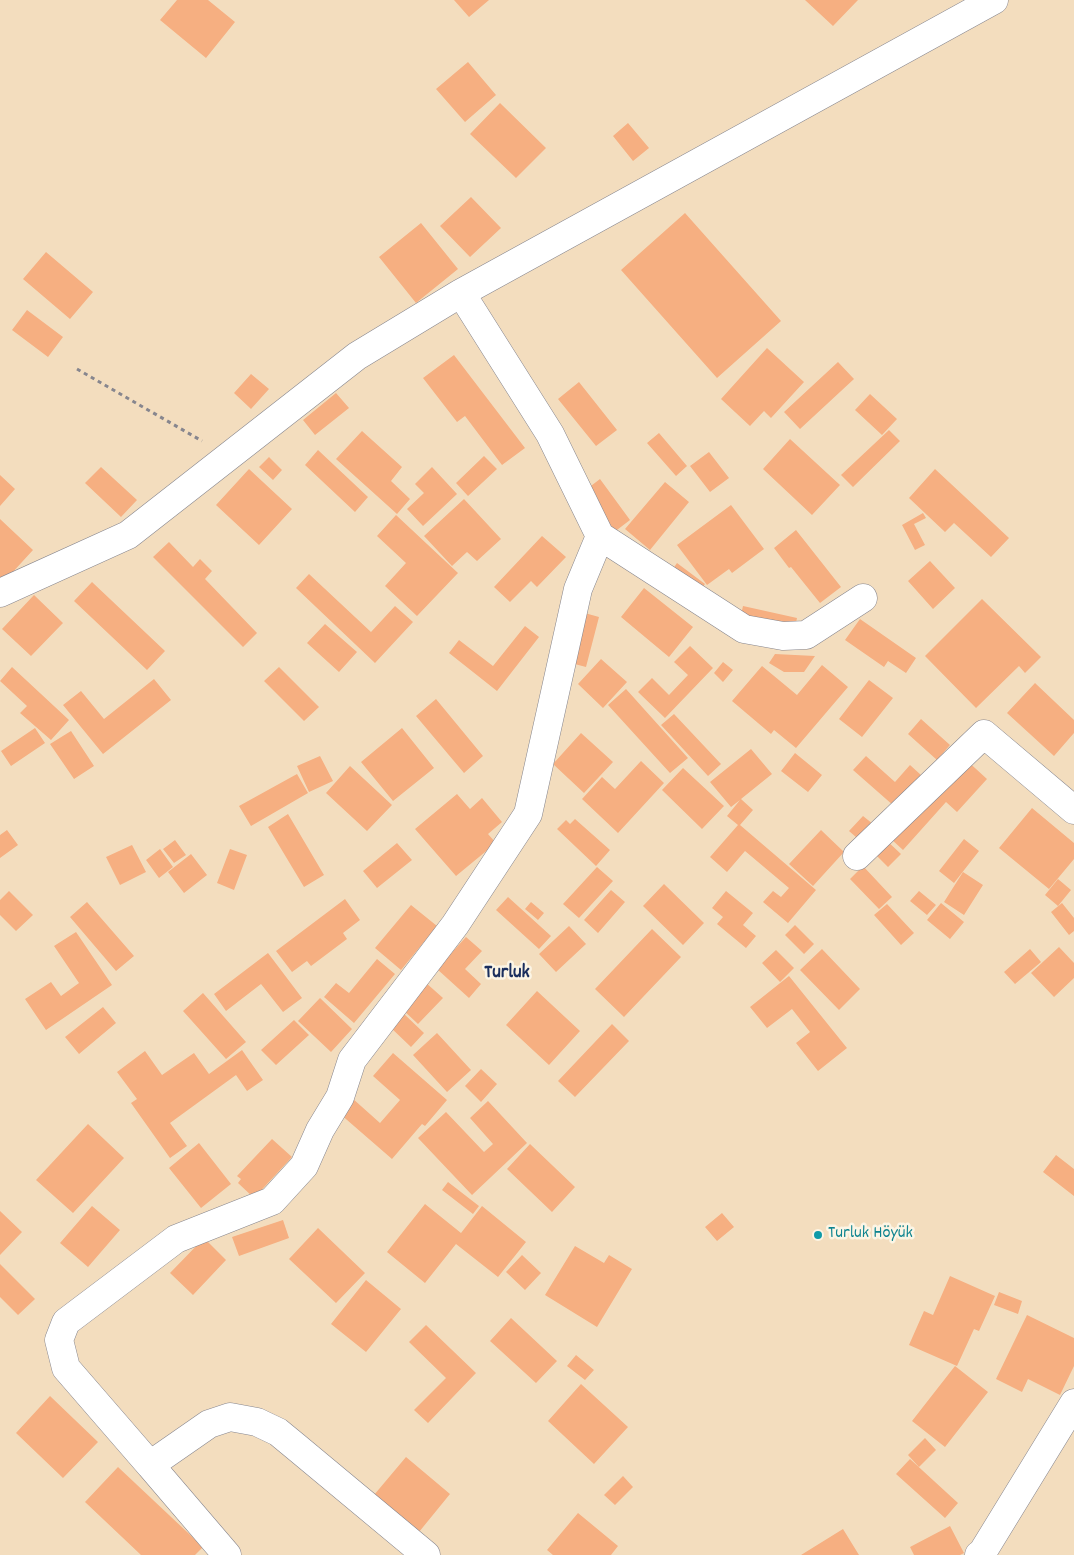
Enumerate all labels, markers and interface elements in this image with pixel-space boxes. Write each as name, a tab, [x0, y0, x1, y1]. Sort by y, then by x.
district label: Turluk	[484, 962, 530, 986]
place label: Turluk Höyük	[828, 1224, 913, 1246]
marker: Turluk Höyük	[812, 1229, 824, 1241]

